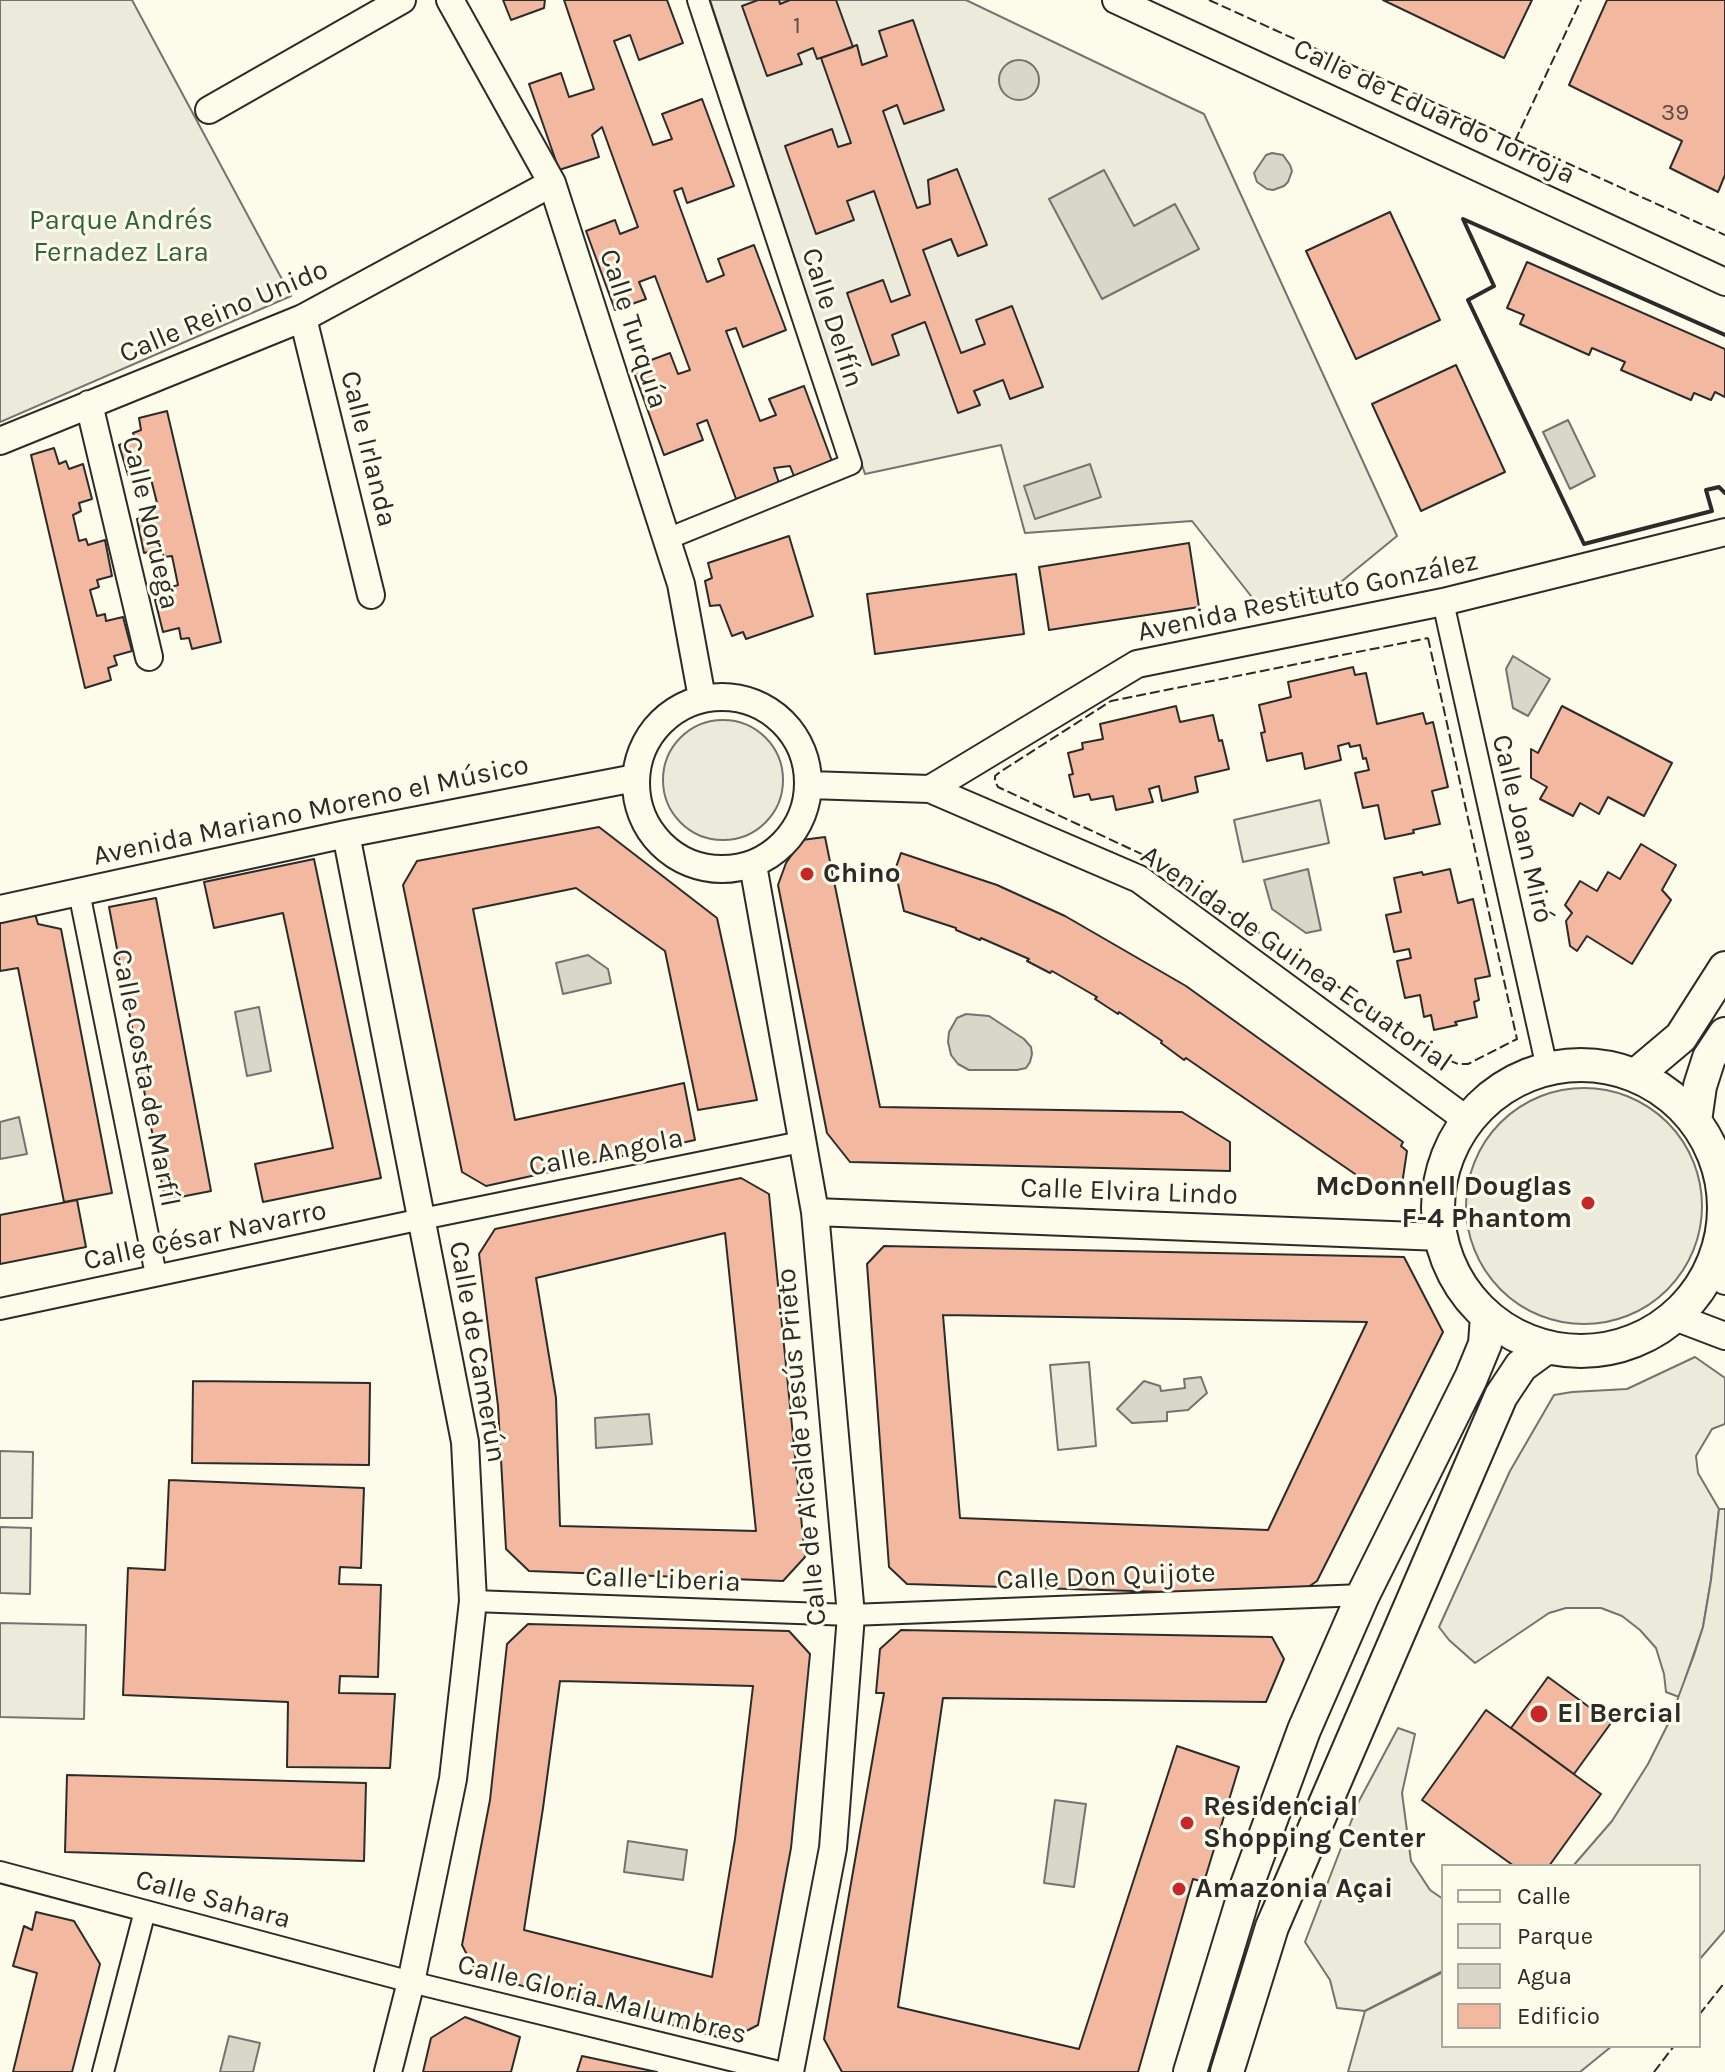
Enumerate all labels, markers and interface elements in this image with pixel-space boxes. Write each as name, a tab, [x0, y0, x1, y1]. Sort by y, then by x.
house number: 1	[793, 12, 801, 40]
street label: Calle de Eduardo Torroja	[1288, 32, 1580, 192]
house number: 39	[1661, 99, 1689, 127]
park label: Parque Andrés Fernadez Lara	[29, 204, 213, 270]
street label: Calle Delfín	[794, 244, 870, 392]
street label: Calle Turquía	[591, 245, 675, 413]
street label: Calle Reino Unido	[115, 253, 333, 371]
street label: Calle Irlanda	[332, 368, 404, 530]
street label: Calle Noruega	[114, 433, 186, 613]
street label: Avenida Restituto González	[1135, 544, 1481, 650]
street label: Calle Joan Miró	[1484, 732, 1560, 926]
street label: Avenida Mariano Moreno el Músico	[90, 748, 532, 874]
street label: Avenida de Guinea Ecuatorial	[1134, 838, 1458, 1080]
place label: Chino	[823, 857, 901, 891]
marker: Chino	[798, 865, 816, 883]
street label: Calle Costa de Marfíl	[104, 946, 186, 1210]
street label: Calle Angola	[526, 1122, 686, 1184]
place label: McDonnell Douglas F-4 Phantom	[1315, 1170, 1572, 1236]
street label: Calle Elvira Lindo	[1020, 1171, 1238, 1213]
street label: Calle César Navarro	[81, 1194, 329, 1278]
marker: McDonnell Douglas F-4 Phantom	[1579, 1194, 1597, 1212]
street label: Calle de Camerún	[441, 1239, 513, 1465]
street label: Calle de Alcalde Jesús Prieto	[770, 1267, 834, 1627]
street label: Calle Don Quijote	[996, 1556, 1216, 1598]
street label: Calle Liberia	[585, 1560, 741, 1600]
place label: El Bercial	[1557, 1697, 1682, 1731]
marker: El Bercial	[1528, 1703, 1550, 1725]
place label: Residencial Shopping Center	[1203, 1790, 1425, 1856]
marker: Residencial Shopping Center	[1178, 1814, 1196, 1832]
street label: Calle Sahara	[132, 1863, 294, 1937]
legend	[1441, 1864, 1701, 2048]
place label: Amazonia Açai	[1195, 1872, 1393, 1906]
marker: Amazonia Açai	[1170, 1880, 1188, 1898]
text: Calle	[1517, 1882, 1571, 1910]
text: Parque	[1517, 1922, 1593, 1950]
street label: Calle Gloria Malumbres	[454, 1948, 750, 2052]
text: Agua	[1517, 1962, 1572, 1990]
text: Edificio	[1517, 2002, 1600, 2030]

